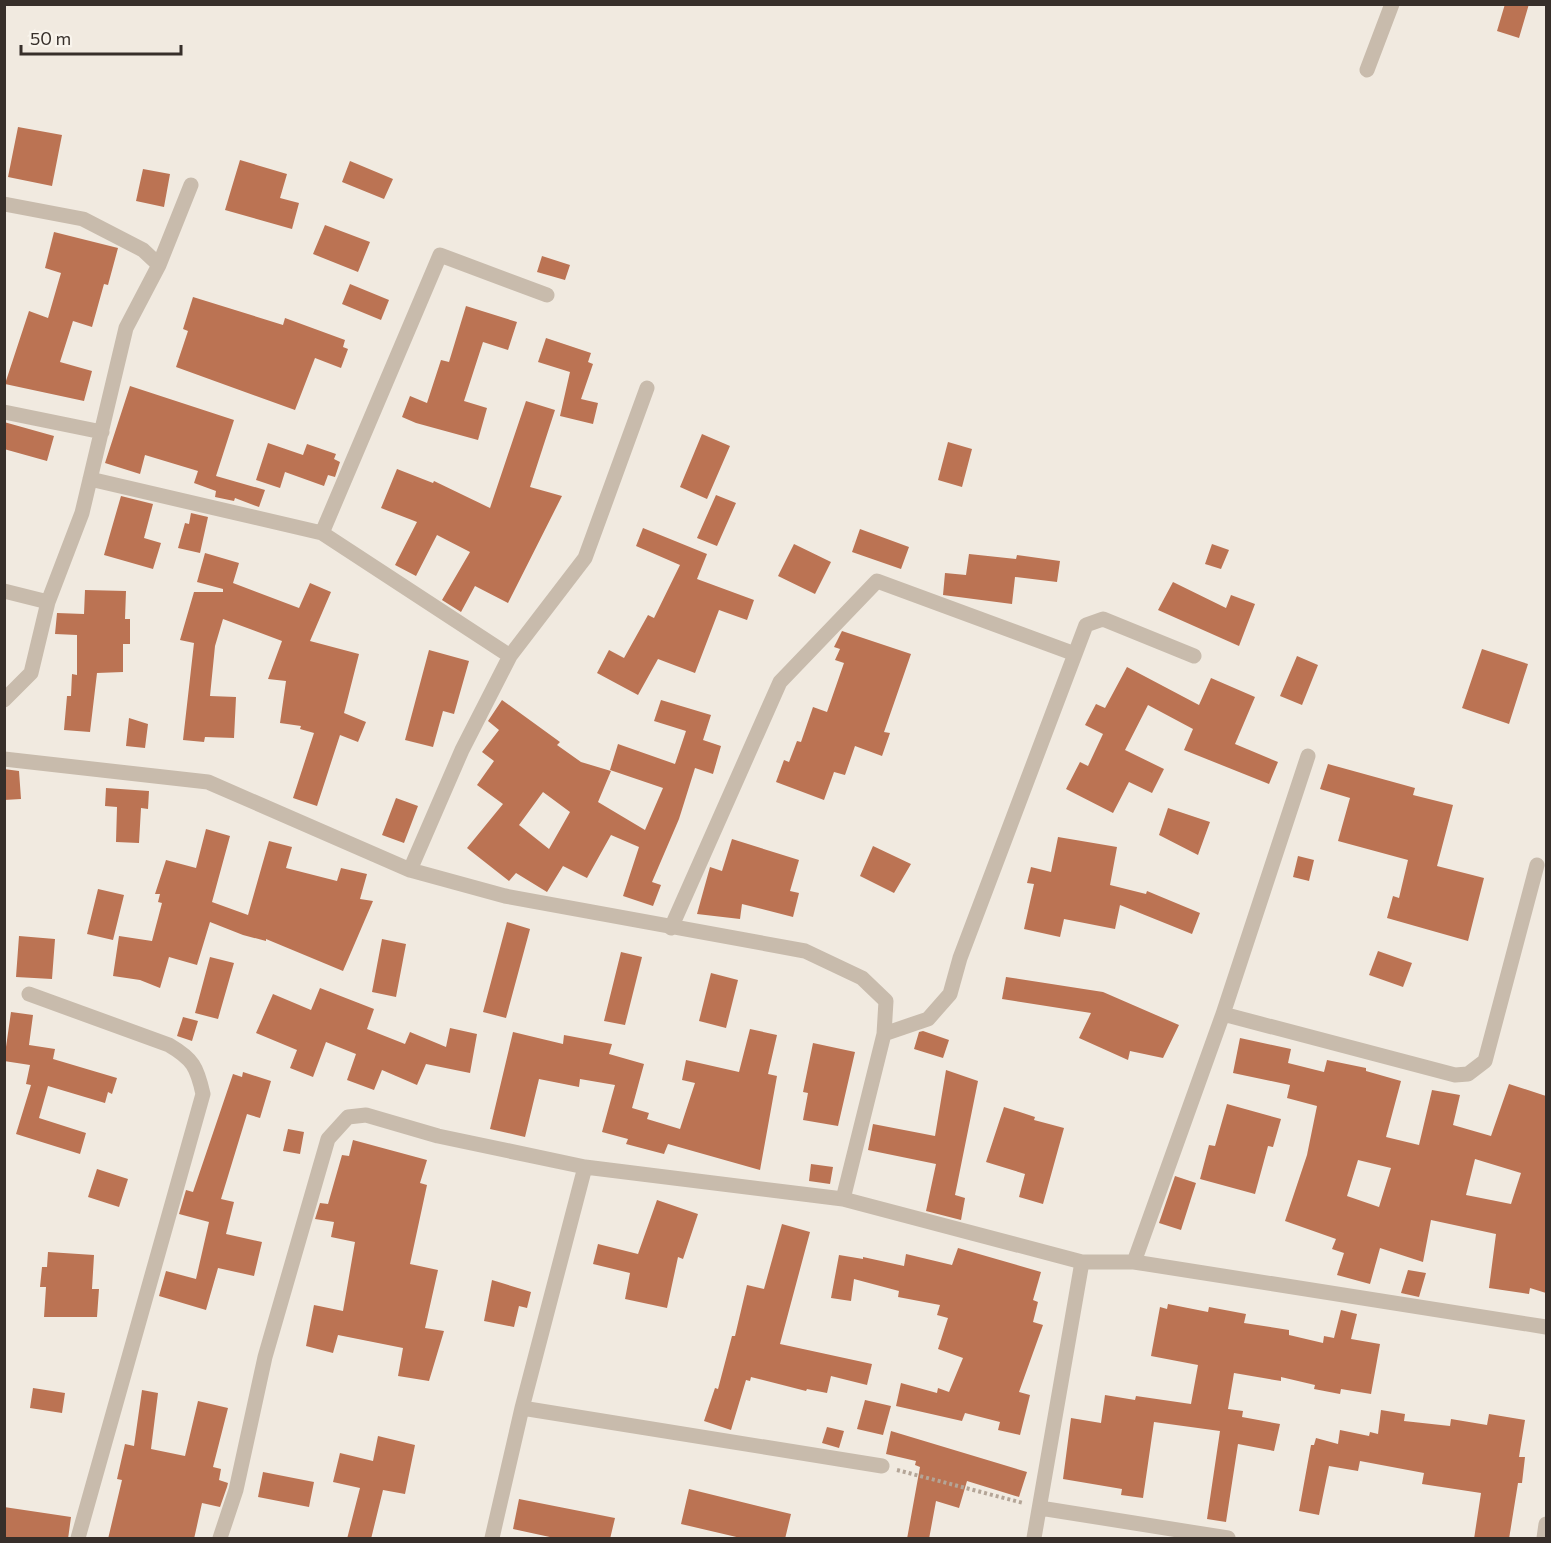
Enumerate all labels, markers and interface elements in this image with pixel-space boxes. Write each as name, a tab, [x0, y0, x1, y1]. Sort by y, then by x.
scale bar	[21, 18, 182, 56]
text: 50 m	[30, 27, 71, 49]

